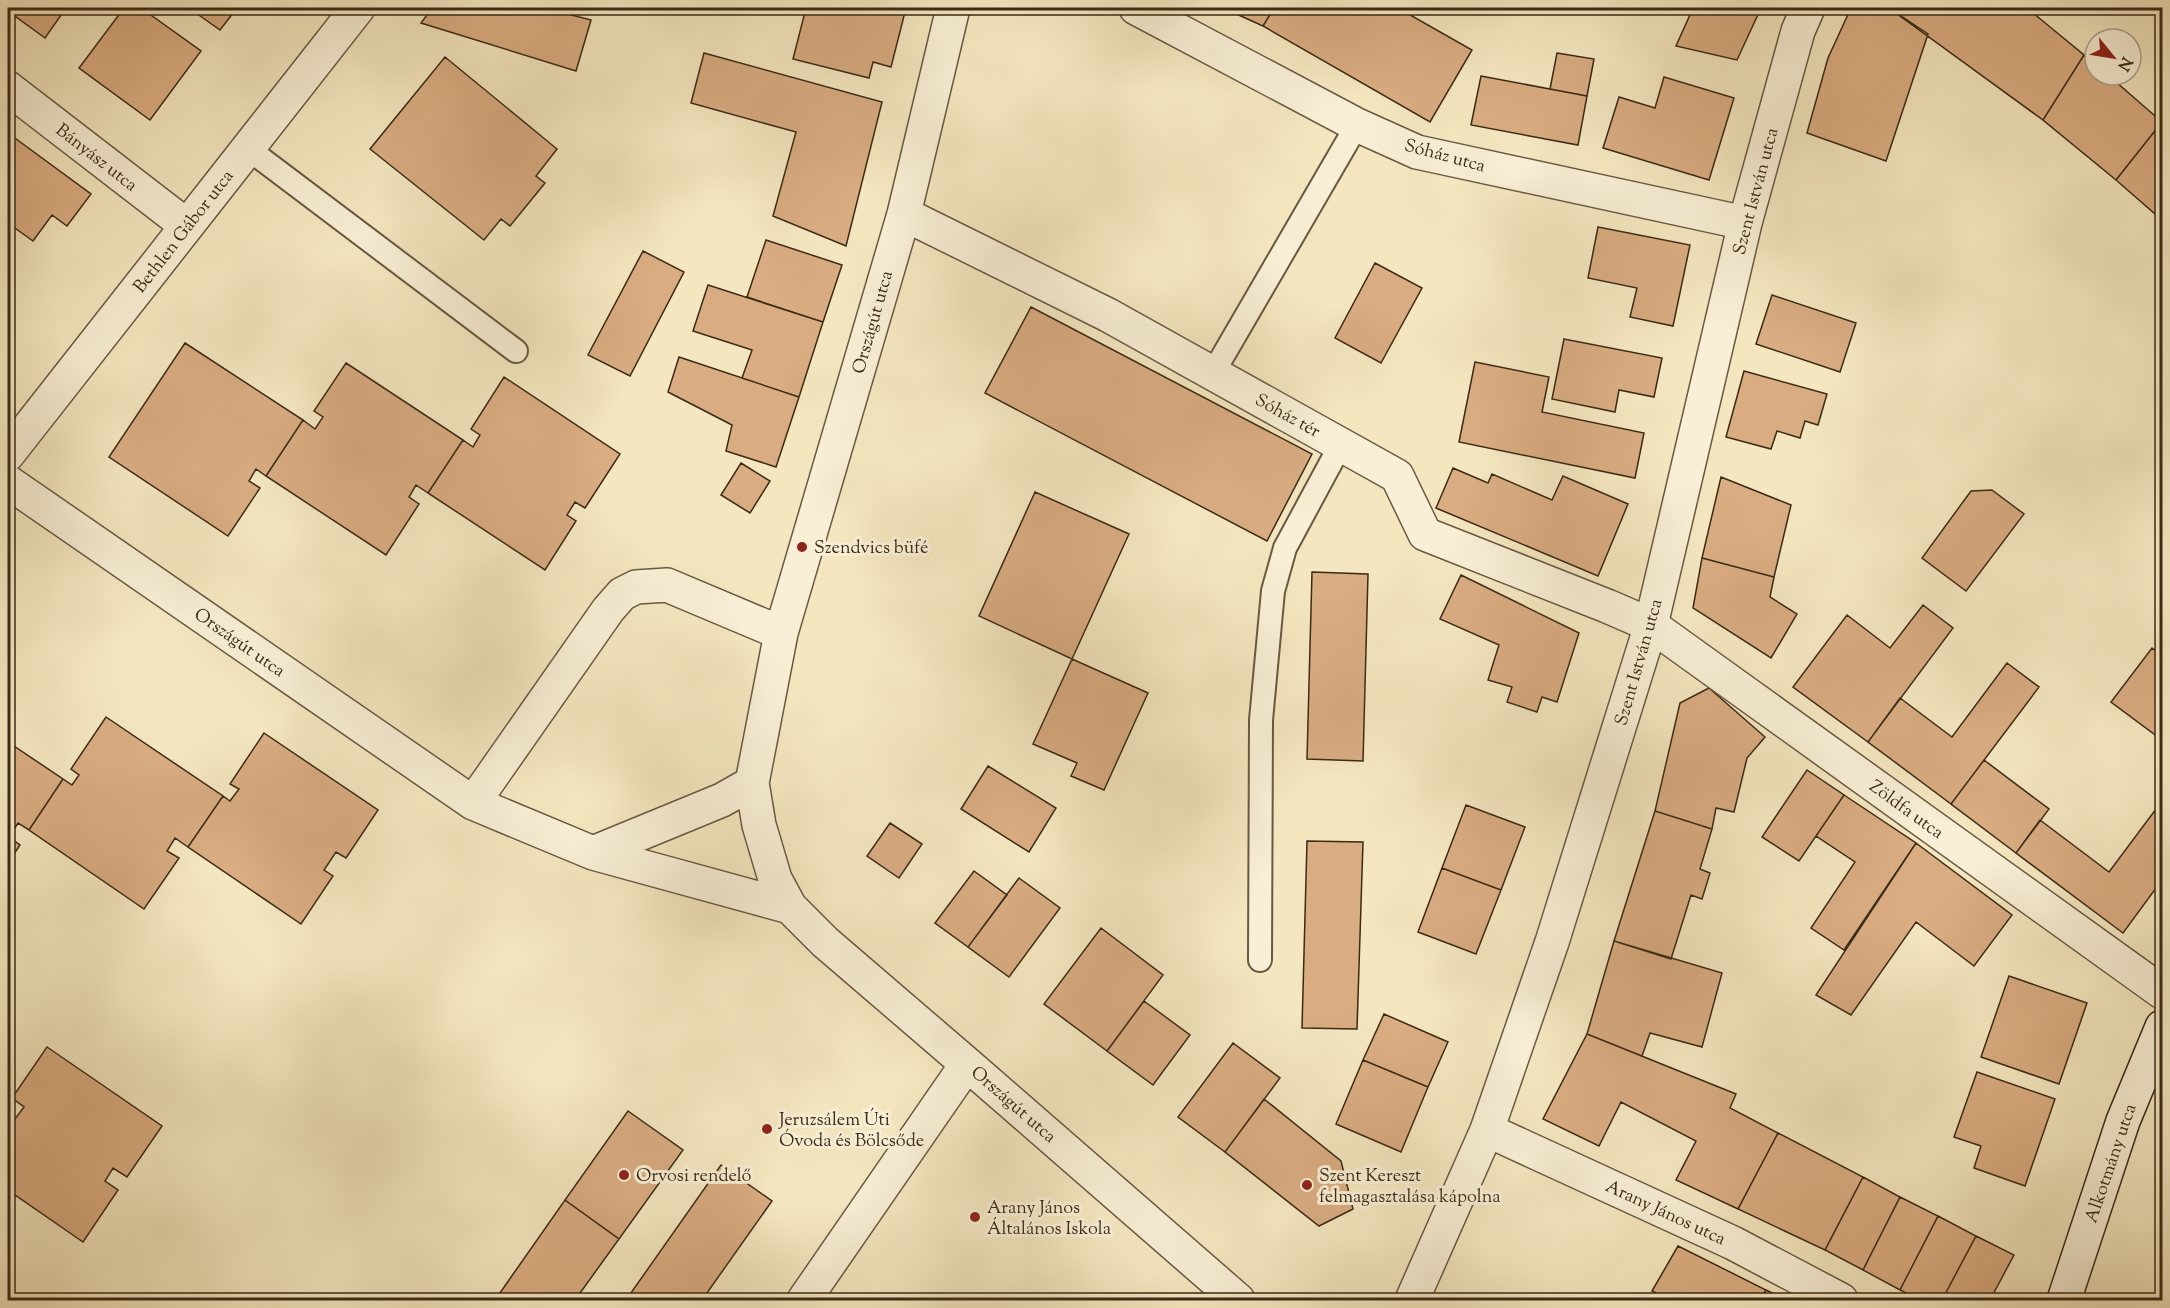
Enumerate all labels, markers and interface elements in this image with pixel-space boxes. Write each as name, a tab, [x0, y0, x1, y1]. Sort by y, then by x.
north arrow	[2083, 27, 2143, 87]
text: N	[2111, 52, 2137, 75]
street label: Bányász utca	[49, 118, 142, 199]
street label: Szent István utca	[1727, 125, 1786, 258]
street label: Sóház utca	[1401, 134, 1488, 180]
street label: Bethlen Gábor utca	[128, 165, 241, 299]
street label: Országút utca	[847, 268, 901, 377]
street label: Sóház tér	[1250, 388, 1325, 446]
place label: Szendvics büfé	[814, 536, 928, 562]
marker: Szendvics büfé	[795, 540, 809, 554]
street label: Szent István utca	[1609, 596, 1670, 729]
street label: Országút utca	[188, 603, 290, 685]
street label: Zöldfa utca	[1863, 775, 1948, 846]
street label: Országút utca	[964, 1061, 1061, 1150]
street label: Alkotmány utca	[2079, 1101, 2144, 1227]
place label: Jeruzsálem Úti Óvoda és Bölcsőde	[778, 1107, 924, 1155]
marker: Jeruzsálem Úti Óvoda és Bölcsőde	[760, 1122, 774, 1136]
place label: Orvosi rendelő	[636, 1164, 752, 1190]
place label: Szent Kereszt felmagasztalása kápolna	[1319, 1164, 1501, 1211]
marker: Orvosi rendelő	[617, 1168, 631, 1182]
street label: Arany János utca	[1601, 1175, 1730, 1253]
marker: Szent Kereszt felmagasztalása kápolna	[1300, 1178, 1314, 1192]
place label: Arany János Általános Iskola	[987, 1196, 1111, 1243]
marker: Arany János Általános Iskola	[968, 1210, 982, 1224]

